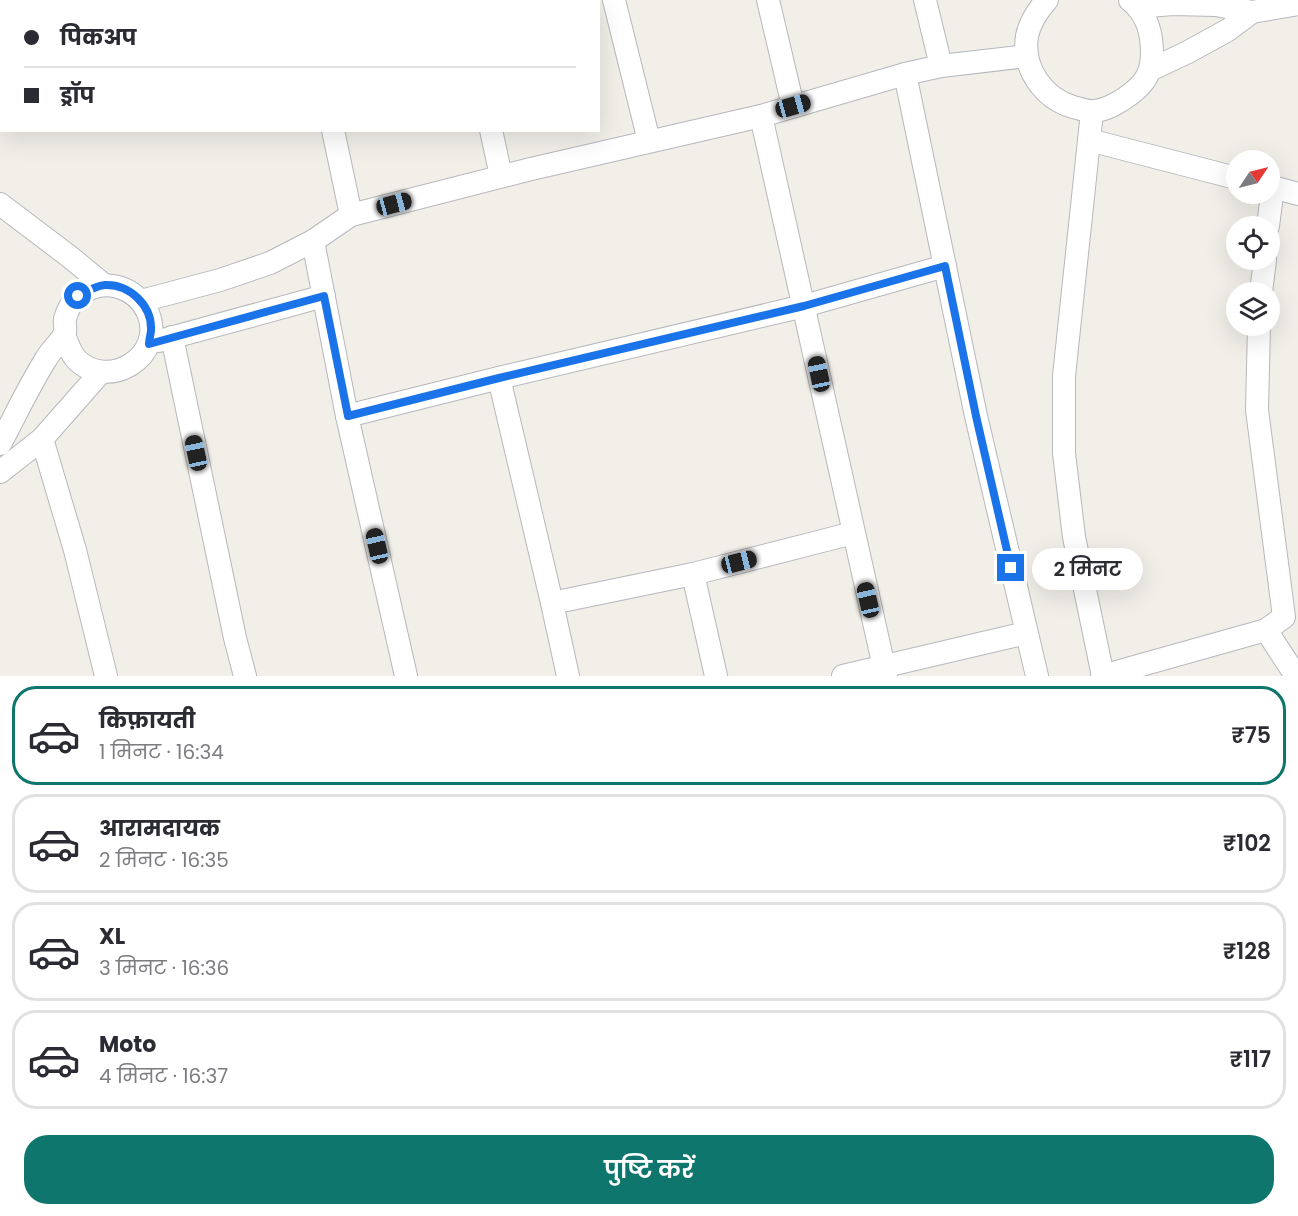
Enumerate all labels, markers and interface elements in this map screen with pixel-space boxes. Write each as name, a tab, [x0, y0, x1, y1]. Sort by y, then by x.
text: पिकअप	[60, 22, 137, 53]
text: ड्रॉप	[60, 80, 94, 111]
car	[773, 92, 813, 120]
north arrow	[1226, 150, 1280, 204]
map controls	[1226, 150, 1280, 336]
car	[374, 191, 414, 217]
button: locate	[1226, 216, 1280, 270]
route start	[64, 282, 91, 309]
button: layers	[1226, 282, 1280, 336]
car	[806, 355, 832, 393]
car	[183, 434, 209, 472]
car	[364, 526, 390, 566]
callout: 2 मिनट	[1032, 547, 1143, 589]
car	[719, 549, 759, 575]
route end	[997, 554, 1024, 581]
text: 2 मिनट	[1053, 555, 1122, 583]
car	[855, 580, 881, 620]
text: किफ़ायती	[99, 705, 195, 736]
icon: car	[27, 709, 81, 763]
text: ₹75	[1231, 720, 1271, 751]
text: 1 मिनट · 16:34	[99, 738, 224, 766]
text: आरामदायक	[99, 813, 220, 844]
icon: car	[27, 817, 81, 871]
text: ₹102	[1223, 828, 1271, 859]
text: 2 मिनट · 16:35	[99, 846, 229, 874]
text: XL	[99, 921, 125, 952]
icon: car	[27, 925, 81, 979]
text: ₹128	[1223, 936, 1271, 967]
text: 3 मिनट · 16:36	[99, 954, 229, 982]
text: Moto	[99, 1029, 156, 1060]
icon: car	[27, 1033, 81, 1087]
text: ₹117	[1230, 1044, 1271, 1075]
text: 4 मिनट · 16:37	[99, 1062, 228, 1090]
button: पुष्टि करें	[24, 1135, 1274, 1204]

